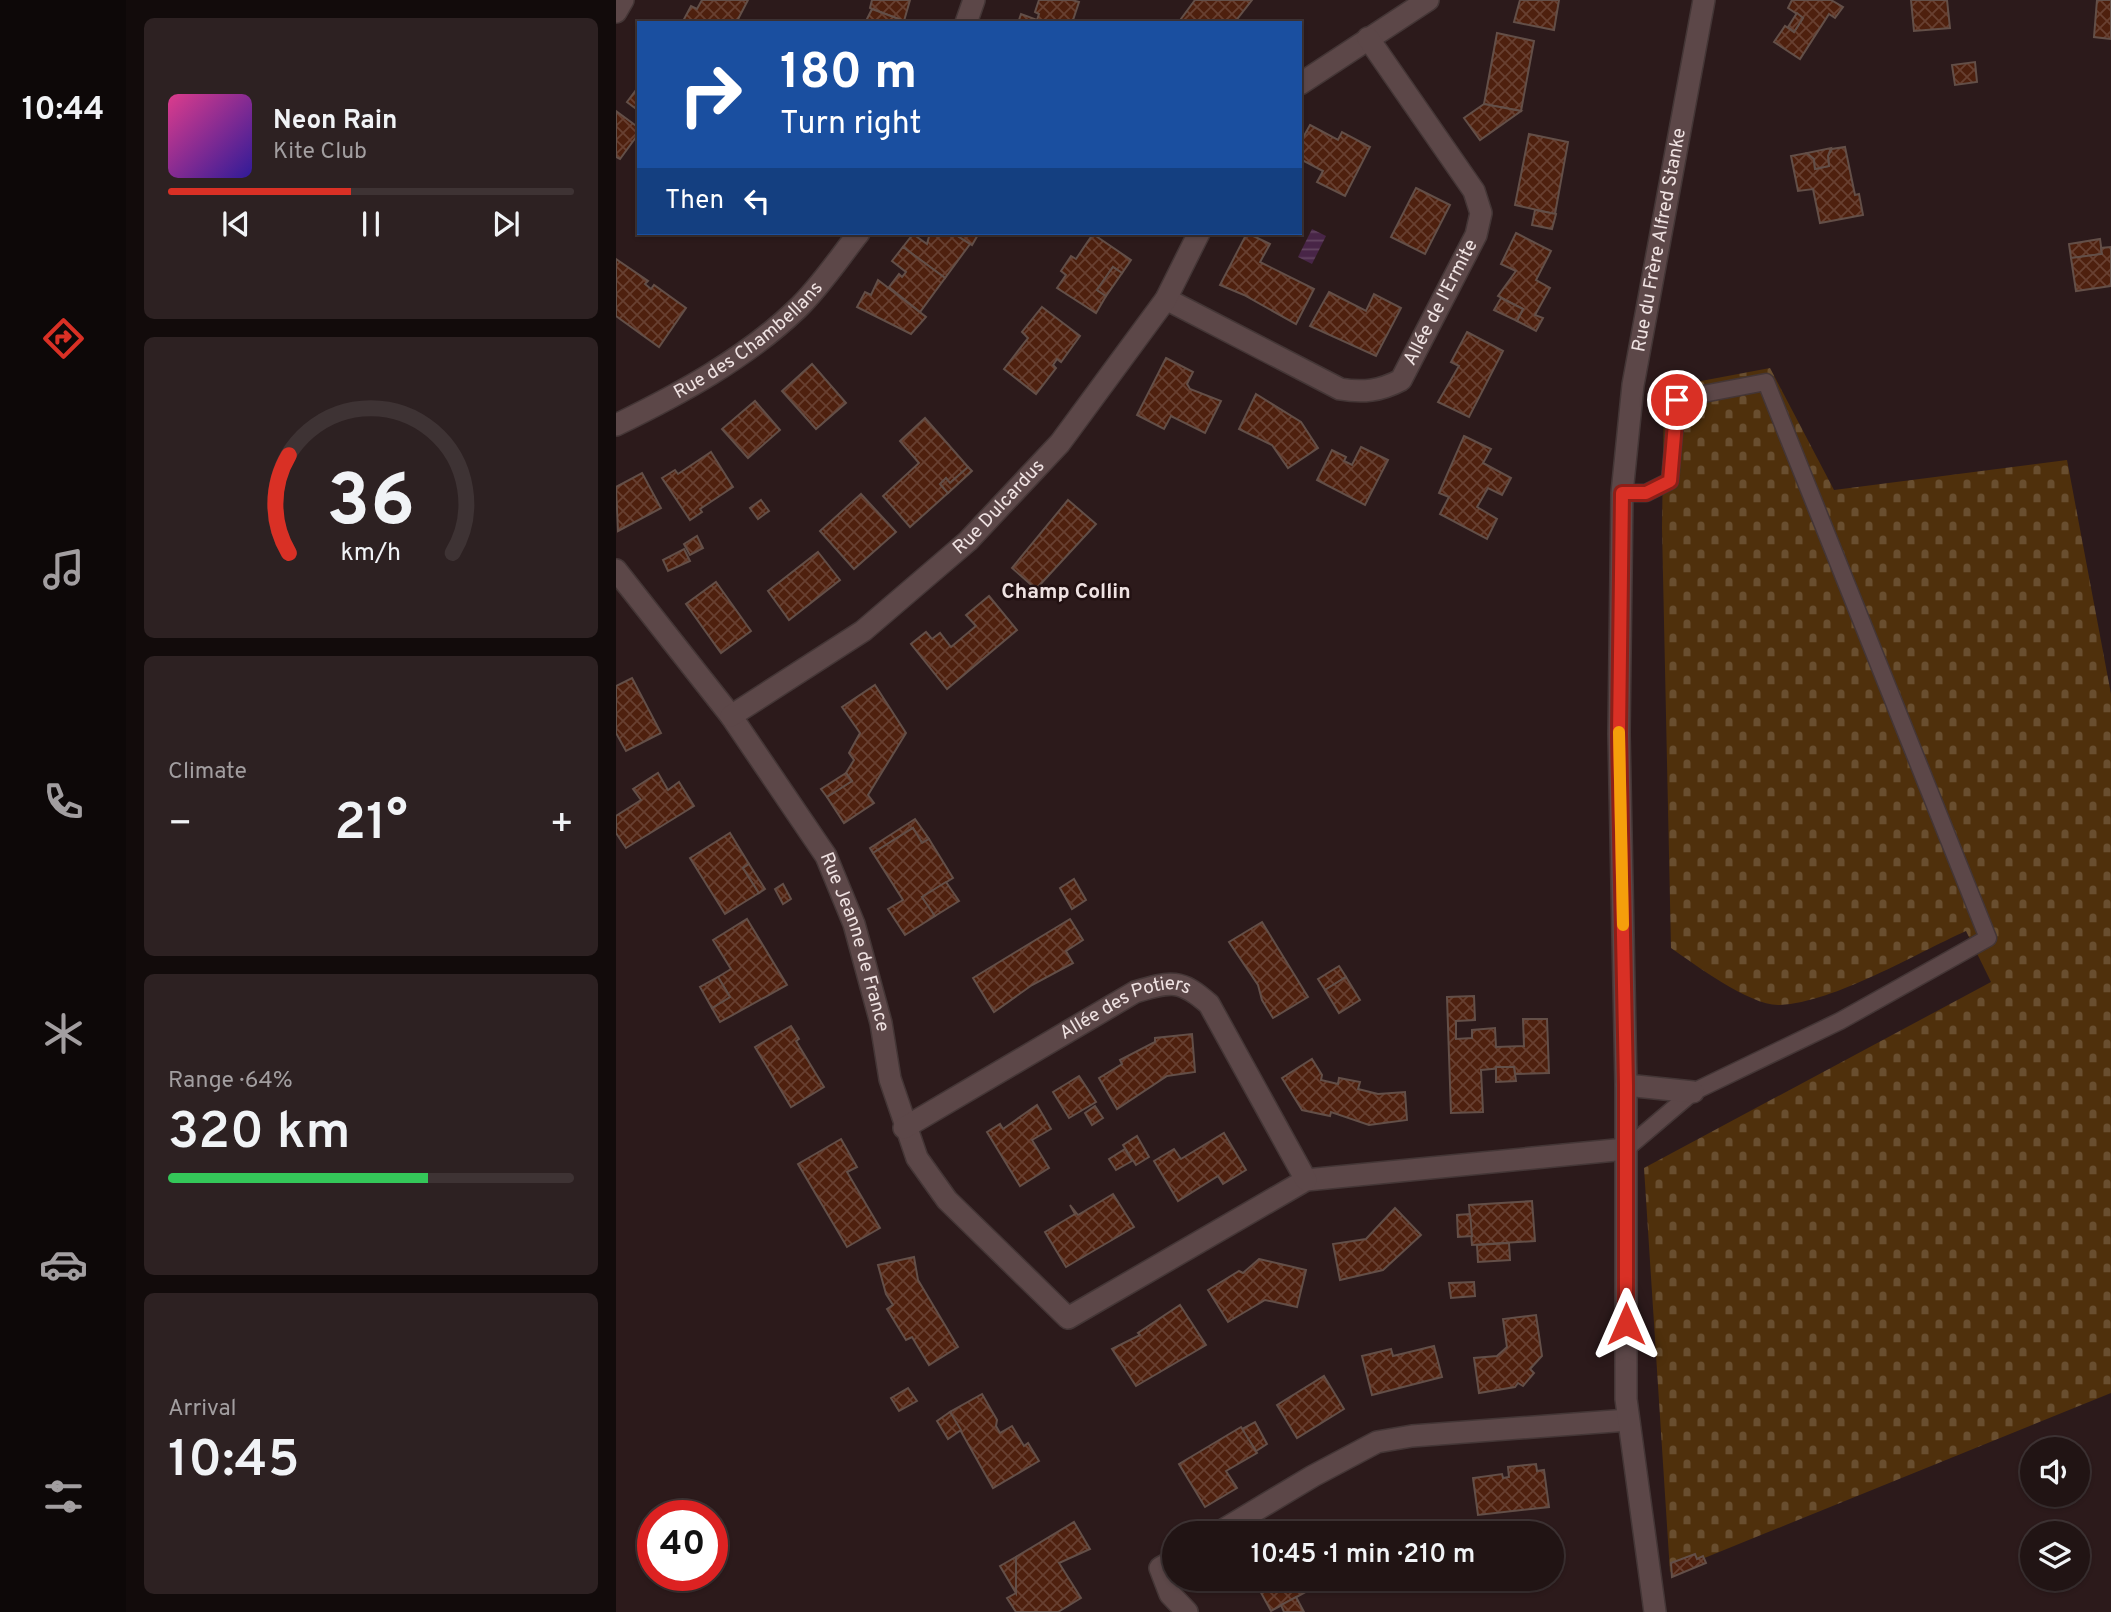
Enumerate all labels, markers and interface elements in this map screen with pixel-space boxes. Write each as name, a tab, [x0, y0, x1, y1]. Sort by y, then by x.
text: 180 m	[780, 44, 917, 106]
icon: right	[665, 49, 756, 140]
text: 10:44	[22, 91, 104, 131]
text: Neon Rain	[273, 105, 398, 138]
text: Turn right	[780, 105, 922, 145]
street label: Rue du Frère Alfred Stanke	[1627, 126, 1692, 354]
text: Kite Club	[273, 138, 367, 167]
icon: left	[738, 182, 776, 220]
text: Then	[665, 185, 724, 218]
icon: previous	[217, 205, 255, 243]
icon: pause	[352, 205, 390, 243]
icon: next	[487, 205, 525, 243]
street label: Allée de l'Ermite	[1398, 235, 1484, 370]
street label: Rue des Chambellans	[670, 277, 829, 405]
icon: directions	[39, 314, 88, 363]
pin	[1647, 370, 1707, 430]
icon: arrive	[1658, 381, 1696, 419]
street label: Rue Dulcardus	[948, 455, 1050, 560]
text: 36	[327, 460, 415, 552]
text: km/h	[341, 538, 401, 570]
icon: music	[39, 545, 88, 594]
district label: Champ Collin	[1001, 579, 1131, 606]
text: Climate	[168, 758, 247, 787]
icon: phone	[39, 777, 88, 826]
text: 21°	[334, 792, 408, 858]
text: −	[168, 801, 193, 850]
text: +	[549, 801, 574, 850]
street label: Rue Jeanne de France	[814, 849, 894, 1034]
street label: Allée des Potiers	[1055, 972, 1195, 1046]
icon: climate	[39, 1009, 88, 1058]
text: Range · 64%	[168, 1067, 293, 1096]
text: 320 km	[168, 1101, 350, 1167]
icon: car	[39, 1240, 88, 1289]
position arrow	[1589, 1287, 1663, 1361]
text: Arrival	[168, 1395, 237, 1424]
text: 10:45	[168, 1429, 300, 1495]
map controls	[2020, 1437, 2090, 1591]
button: sound	[2020, 1437, 2090, 1507]
icon: filters	[39, 1472, 88, 1521]
speed limit sign: 40	[637, 1500, 728, 1591]
button: layers	[2020, 1521, 2090, 1591]
text: 10:45 · 1 min · 210 m	[1251, 1539, 1475, 1572]

